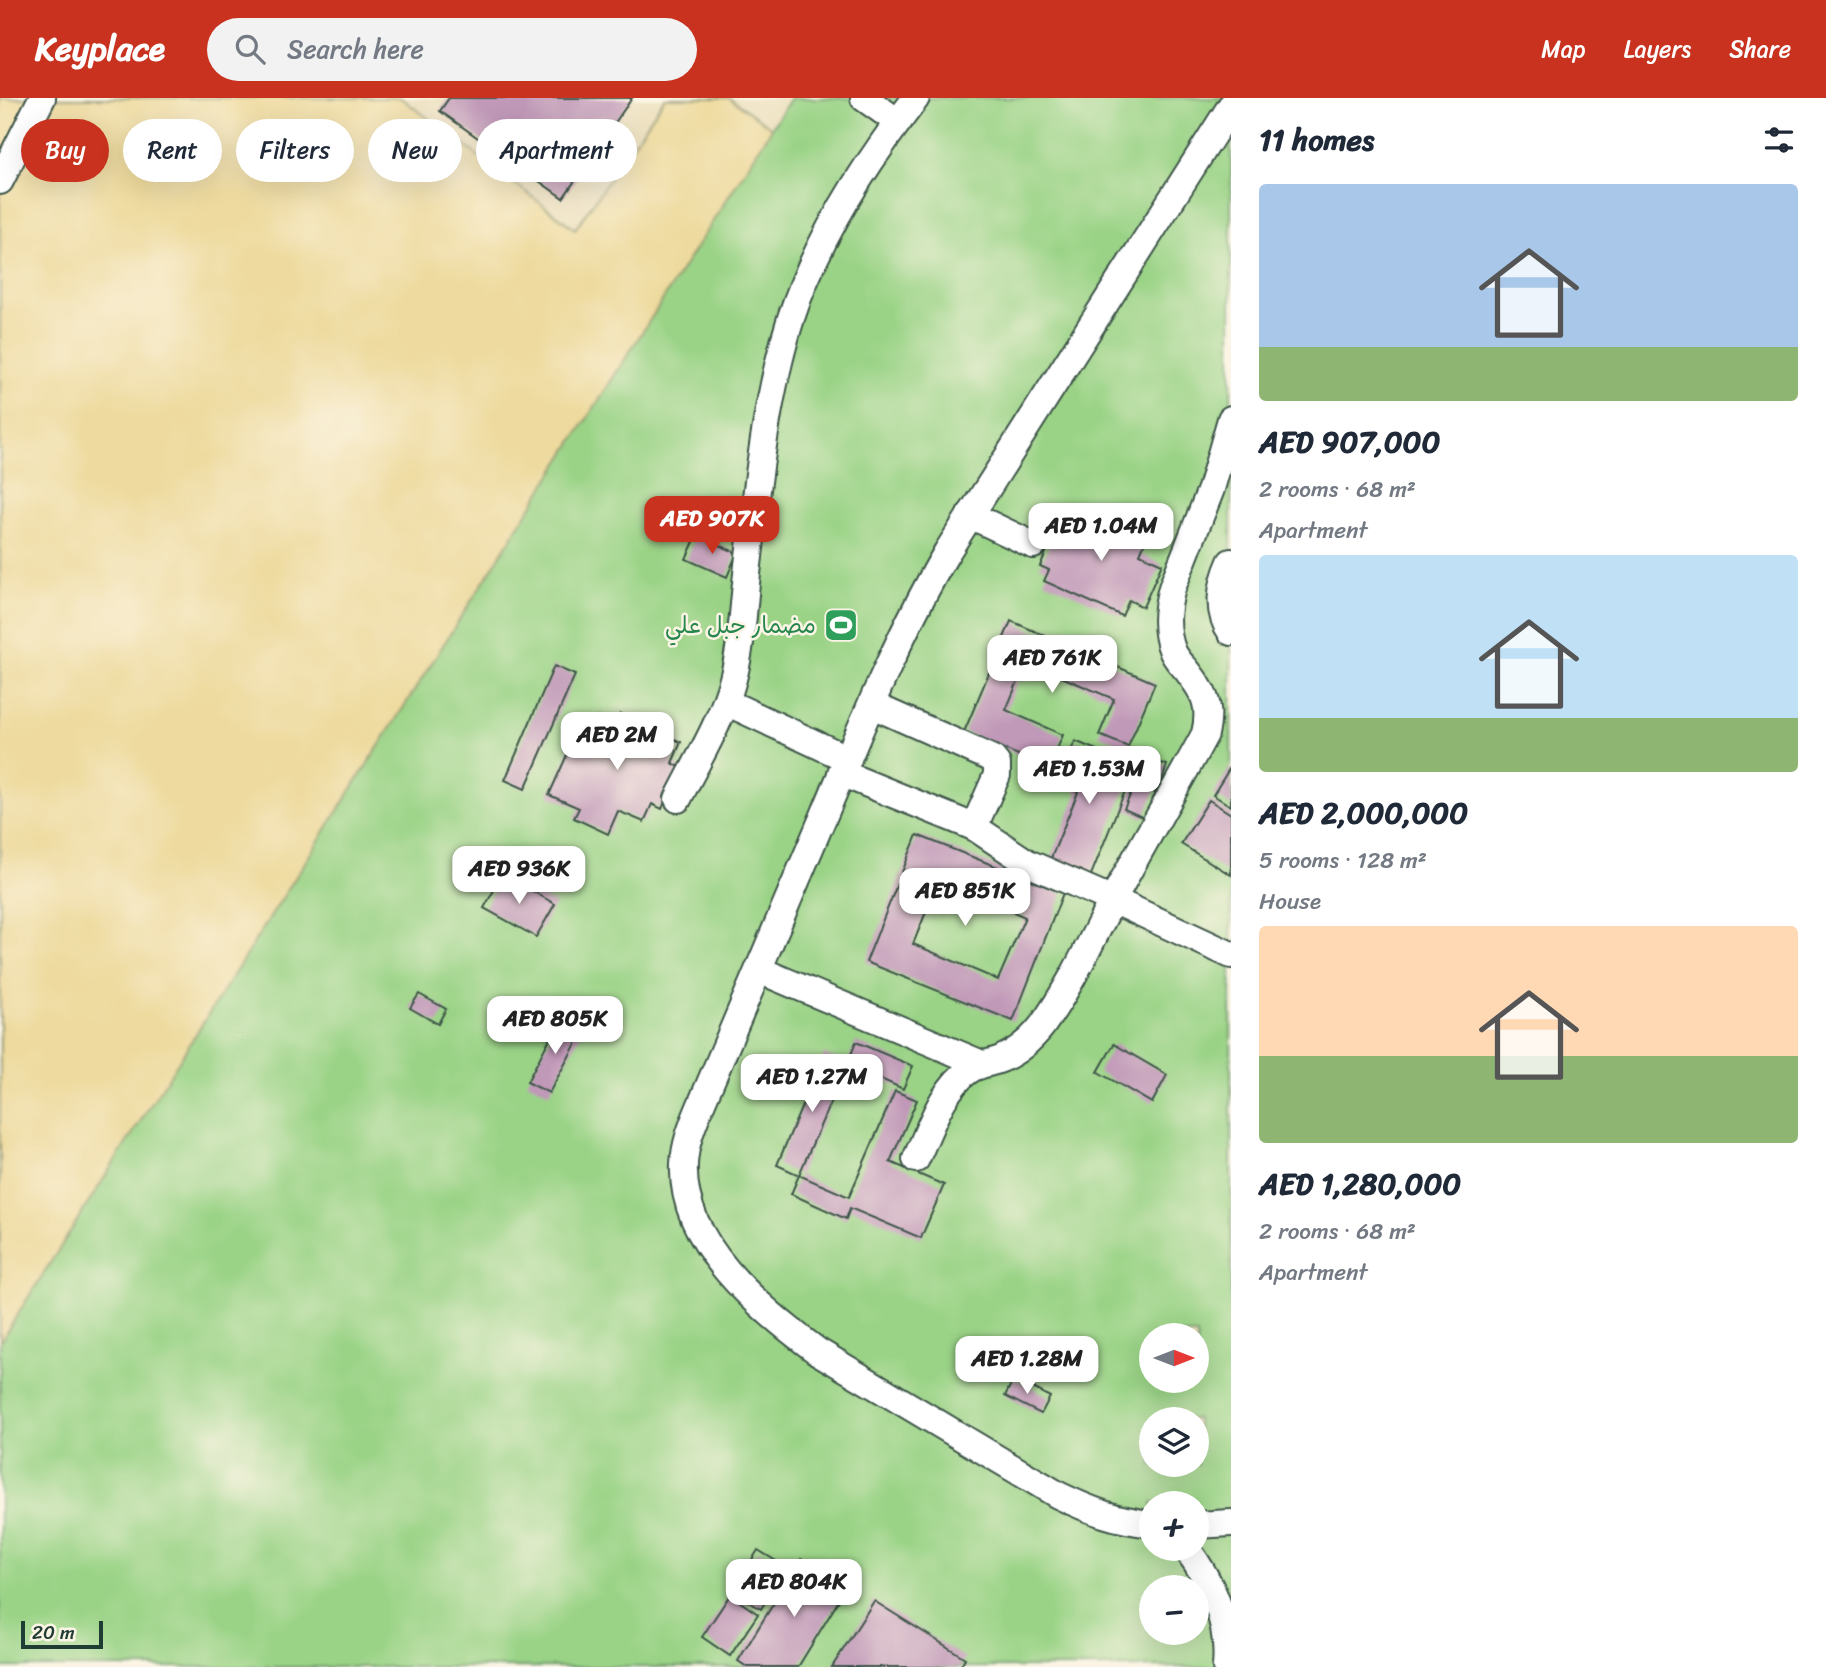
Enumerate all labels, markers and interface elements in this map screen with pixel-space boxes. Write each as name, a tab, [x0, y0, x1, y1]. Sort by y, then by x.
search box	[207, 18, 697, 81]
text: Keyplace	[35, 20, 165, 78]
text: Search here	[287, 26, 424, 72]
text: Map	[1541, 28, 1586, 70]
text: Layers	[1624, 28, 1691, 70]
text: Share	[1729, 28, 1791, 70]
icon: search	[231, 30, 269, 68]
text: 11 homes	[1259, 113, 1374, 167]
chip: Buy	[21, 119, 109, 182]
chip: Rent	[123, 119, 222, 182]
chip: Filters	[236, 119, 354, 182]
chip: New	[368, 119, 462, 182]
chip: Apartment	[476, 119, 637, 182]
icon: filters	[1760, 121, 1798, 159]
icon: home	[1466, 230, 1592, 356]
text: AED 907,000	[1259, 415, 1441, 469]
text: 2 rooms · 68 m²	[1259, 469, 1416, 510]
pin: AED 907K	[640, 496, 784, 556]
text: AED 907K	[660, 498, 764, 539]
pin: AED 1.04M	[1021, 504, 1181, 563]
text: AED 1.04M	[1045, 505, 1157, 546]
text: Apartment	[1259, 510, 1368, 551]
icon: home	[1466, 601, 1592, 727]
place label: مضمار جبل علي	[665, 605, 816, 646]
sports icon: مضمار جبل علي	[822, 606, 860, 644]
pin: AED 761K	[980, 636, 1124, 695]
text: AED 761K	[1003, 637, 1101, 678]
pin: AED 2M	[560, 712, 674, 772]
text: AED 2M	[577, 714, 657, 755]
pin: AED 1.53M	[1009, 746, 1169, 806]
text: AED 1.53M	[1034, 748, 1144, 789]
text: AED 2,000,000	[1259, 786, 1468, 840]
text: 5 rooms · 128 m²	[1259, 840, 1427, 881]
pin: AED 936K	[447, 846, 591, 906]
text: AED 936K	[468, 848, 570, 889]
pin: AED 851K	[893, 868, 1037, 928]
text: AED 851K	[915, 870, 1015, 911]
text: House	[1259, 881, 1321, 922]
icon: home	[1466, 972, 1592, 1098]
pin: AED 805K	[483, 996, 627, 1056]
text: AED 805K	[503, 998, 607, 1039]
pin: AED 1.27M	[732, 1054, 892, 1114]
text: AED 1.27M	[757, 1056, 867, 1097]
text: AED 1,280,000	[1259, 1157, 1461, 1211]
text: 2 rooms · 68 m²	[1259, 1211, 1416, 1252]
text: Apartment	[1259, 1252, 1368, 1293]
north arrow	[1139, 1323, 1209, 1393]
map controls	[1139, 1323, 1209, 1645]
pin: AED 1.28M	[947, 1336, 1107, 1396]
text: AED 1.28M	[971, 1338, 1083, 1379]
button: layers	[1139, 1407, 1209, 1477]
button: +	[1139, 1491, 1209, 1561]
pin: AED 804K	[722, 1560, 866, 1619]
text: AED 804K	[742, 1561, 846, 1602]
button: −	[1139, 1575, 1209, 1645]
text: 20 m	[32, 1616, 75, 1649]
scale bar	[21, 1618, 103, 1650]

